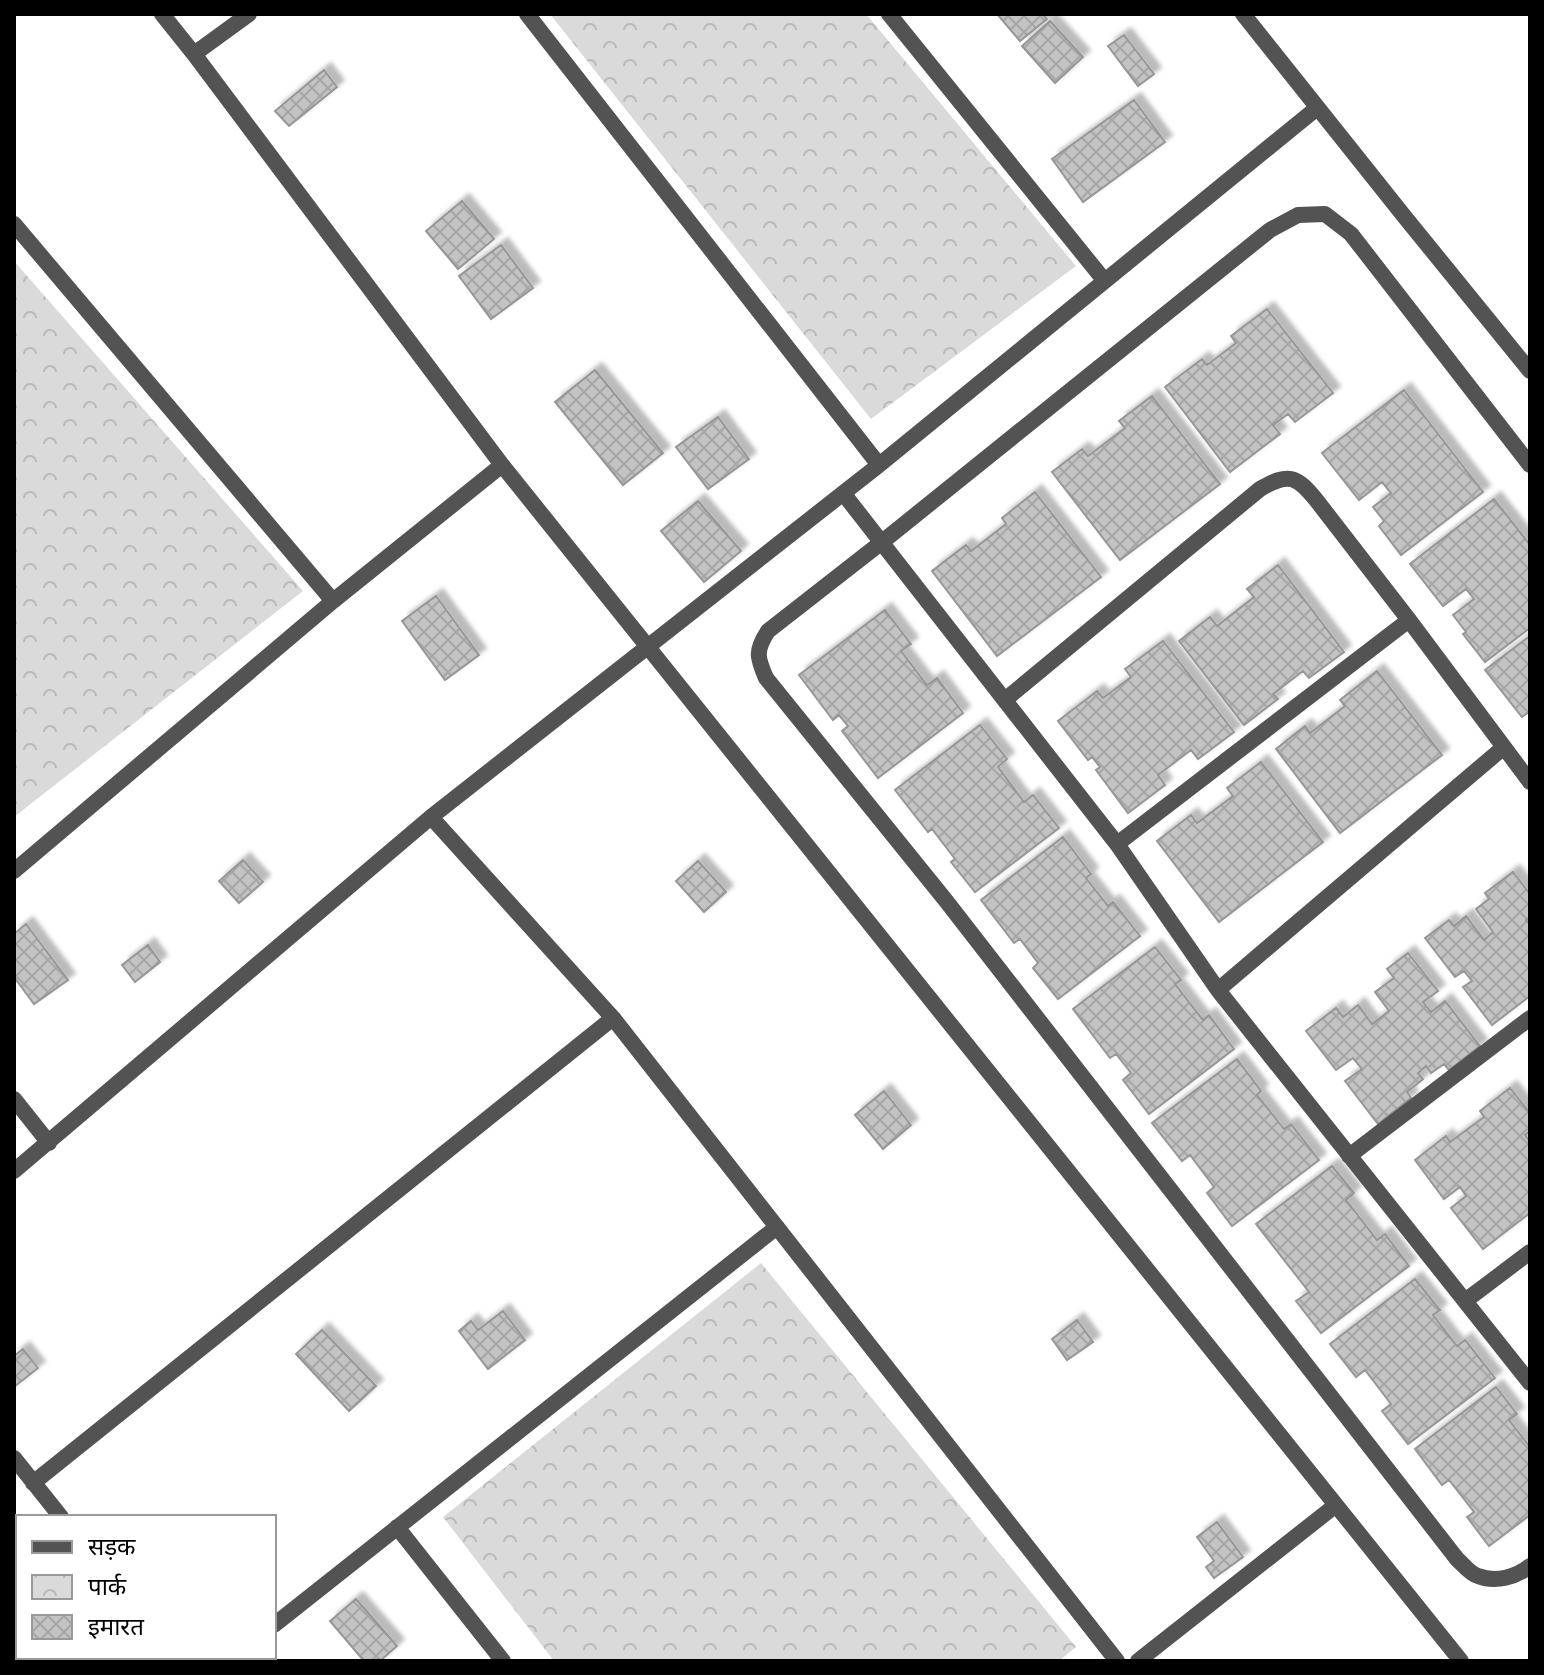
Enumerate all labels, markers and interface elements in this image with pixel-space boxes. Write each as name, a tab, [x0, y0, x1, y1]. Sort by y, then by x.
legend	[16, 1515, 276, 1659]
text: सड़क	[88, 1531, 136, 1560]
text: पार्क	[88, 1571, 127, 1600]
text: इमारत	[88, 1611, 145, 1640]

